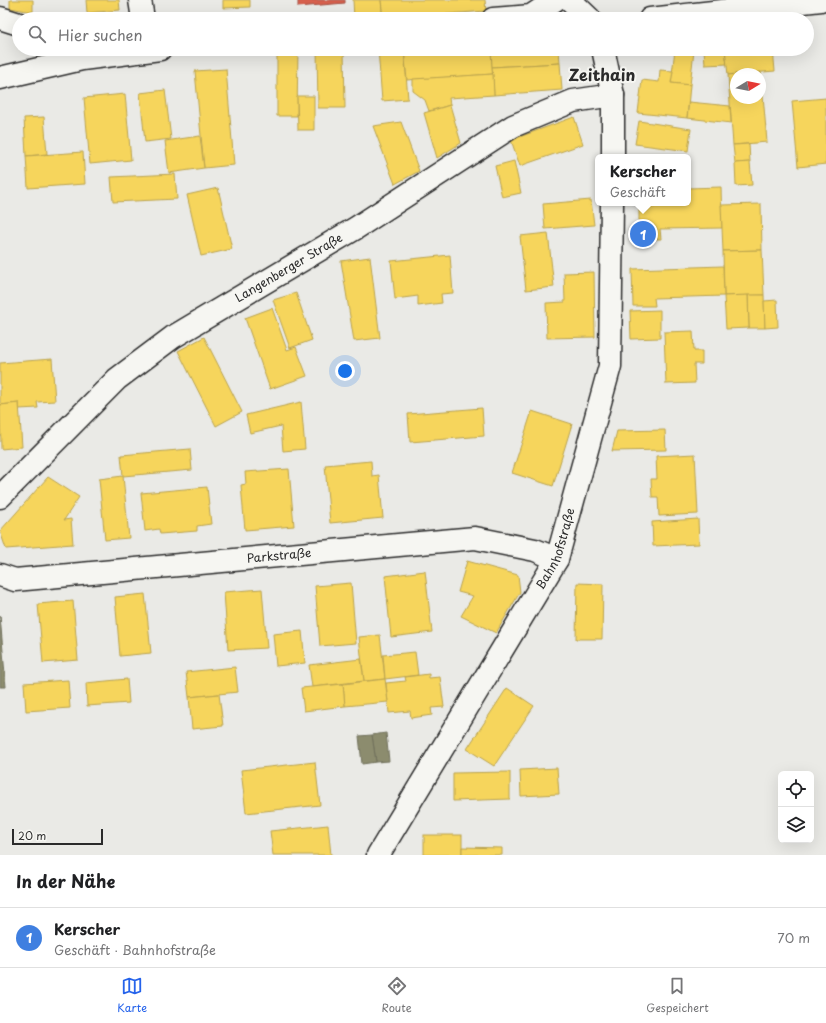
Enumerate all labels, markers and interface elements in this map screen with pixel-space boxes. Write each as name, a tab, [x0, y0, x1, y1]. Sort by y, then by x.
search box	[12, 12, 814, 56]
icon: search	[26, 23, 48, 45]
text: Hier suchen	[58, 23, 143, 46]
district label: Zeithain	[569, 62, 636, 86]
north arrow	[730, 68, 766, 104]
popup	[595, 154, 691, 206]
text: Kerscher	[610, 159, 676, 182]
text: Geschäft	[610, 182, 666, 201]
pin: 1	[630, 219, 656, 249]
street label: Langenberger Straße	[231, 228, 345, 306]
your location	[335, 361, 355, 381]
street label: Bahnhofstraße	[531, 506, 579, 593]
street label: Parkstraße	[246, 543, 312, 567]
map controls	[778, 771, 814, 843]
button: locate	[778, 771, 814, 807]
button: layers	[778, 807, 814, 843]
scale bar	[12, 827, 103, 846]
text: 20 m	[18, 827, 46, 844]
text: In der Nähe	[16, 868, 115, 894]
text: Kerscher	[54, 917, 120, 940]
text: 1	[26, 928, 32, 947]
text: 70 m	[777, 928, 810, 947]
text: Geschäft · Bahnhofstraße	[54, 940, 216, 959]
tab: Karte	[117, 975, 147, 1016]
tab: Route	[382, 975, 412, 1016]
tab: Gespeichert	[646, 975, 709, 1016]

